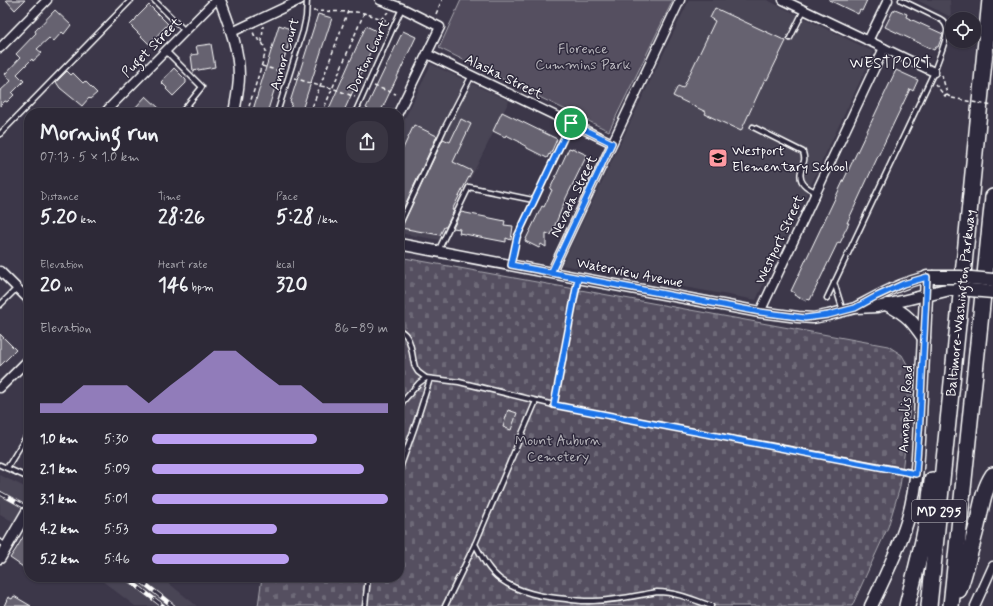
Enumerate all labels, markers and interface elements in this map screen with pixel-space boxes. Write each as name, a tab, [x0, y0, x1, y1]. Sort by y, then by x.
map controls	[945, 12, 981, 48]
button: locate	[945, 12, 981, 48]
street label: Puget Street	[118, 13, 188, 83]
street label: Annor Court	[266, 16, 304, 92]
street label: Dorton Court	[344, 16, 394, 96]
park label: Florence Cummins Park	[535, 40, 631, 74]
street label: Alaska Street	[461, 50, 546, 104]
district label: WESTPORT	[850, 54, 932, 74]
pin	[554, 106, 588, 140]
icon: arrive	[560, 112, 582, 134]
text: Morning run	[40, 120, 159, 148]
button: share	[346, 121, 388, 163]
place label: Westport Elementary School	[732, 142, 848, 176]
school or university icon: Westport Elementary School	[707, 147, 729, 169]
text: 07:13 · 5 × 1.0 km	[40, 149, 140, 166]
street label: Nevada Street	[546, 152, 602, 240]
text: Distance	[40, 190, 79, 204]
text: Time	[158, 190, 181, 204]
text: Pace	[276, 190, 298, 204]
street label: Westport Street	[751, 191, 809, 287]
text: 5.20	[40, 204, 77, 231]
text: 28:26	[158, 204, 205, 231]
text: 5:28	[276, 204, 314, 231]
street label: Baltimore-Washington Parkway	[942, 209, 982, 398]
text: km	[77, 213, 96, 227]
text: /km	[314, 213, 338, 227]
street label: Waterview Avenue	[575, 254, 684, 292]
text: Elevation	[40, 258, 83, 272]
text: Heart rate	[158, 258, 207, 272]
text: kcal	[276, 258, 294, 272]
text: 20	[40, 272, 61, 299]
text: 146	[158, 272, 189, 299]
text: 320	[276, 272, 308, 299]
text: m	[61, 281, 73, 295]
text: bpm	[189, 281, 214, 295]
text: Elevation	[40, 320, 91, 337]
text: 86–89 m	[335, 320, 388, 337]
street label: Annapolis Road	[895, 365, 917, 453]
text: 1.0 km	[40, 431, 78, 448]
text: 5:30	[104, 431, 129, 448]
park label: Mount Auburn Cemetery	[515, 432, 601, 466]
text: 2.1 km	[40, 461, 77, 478]
text: 5:09	[104, 461, 130, 478]
text: 3.1 km	[40, 491, 77, 508]
text: 5:01	[104, 491, 128, 508]
road number: MD 295	[912, 500, 966, 522]
text: 4.2 km	[40, 521, 79, 538]
text: 5:53	[104, 521, 129, 538]
text: 5.2 km	[40, 551, 79, 568]
text: 5:46	[104, 551, 130, 568]

